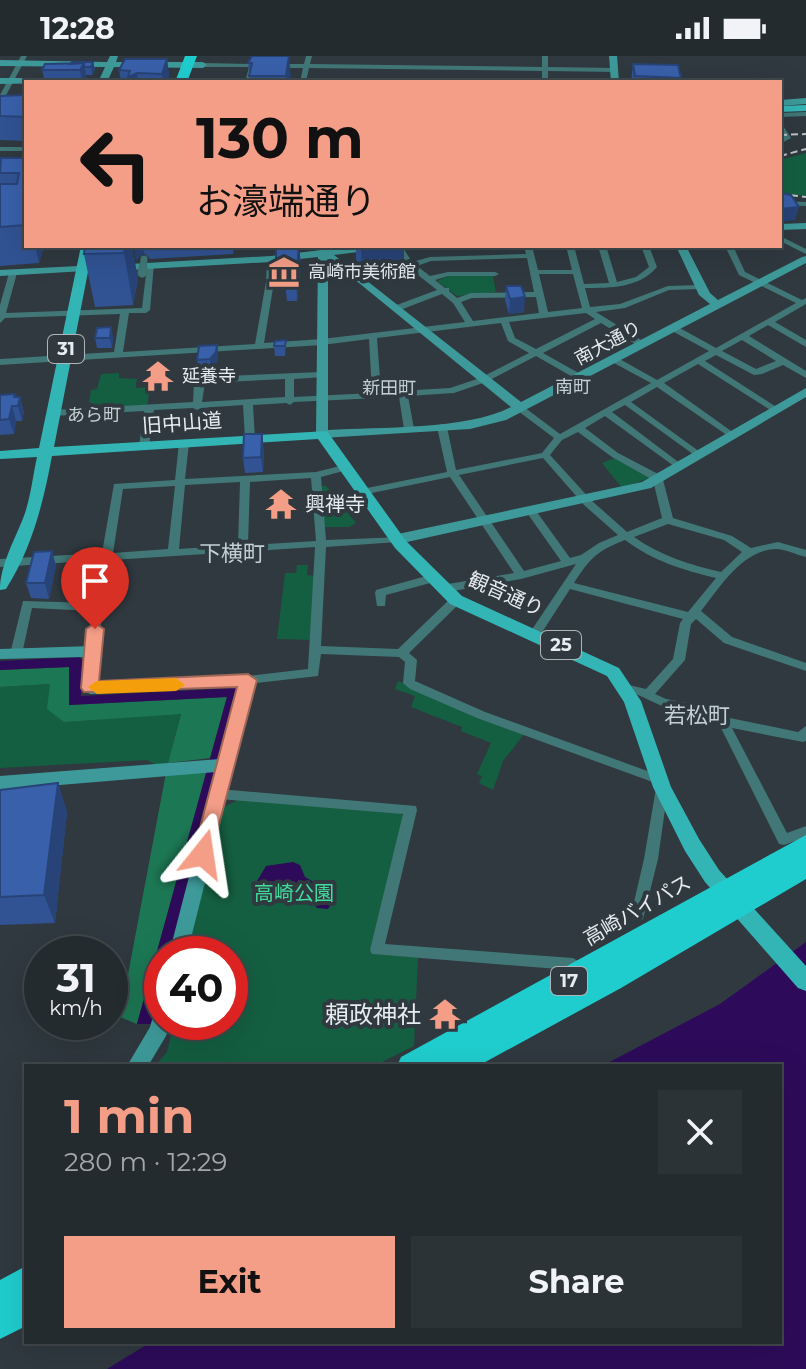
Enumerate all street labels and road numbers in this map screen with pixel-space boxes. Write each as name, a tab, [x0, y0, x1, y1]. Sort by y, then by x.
street label: 南大通り	[571, 316, 645, 370]
road number: 31	[48, 335, 84, 363]
street label: 旧中山道	[141, 408, 223, 438]
street label: 観音通り	[465, 567, 547, 621]
road number: 25	[541, 631, 581, 659]
street label: 高崎バイパス	[579, 870, 695, 950]
road number: 17	[551, 967, 587, 995]

